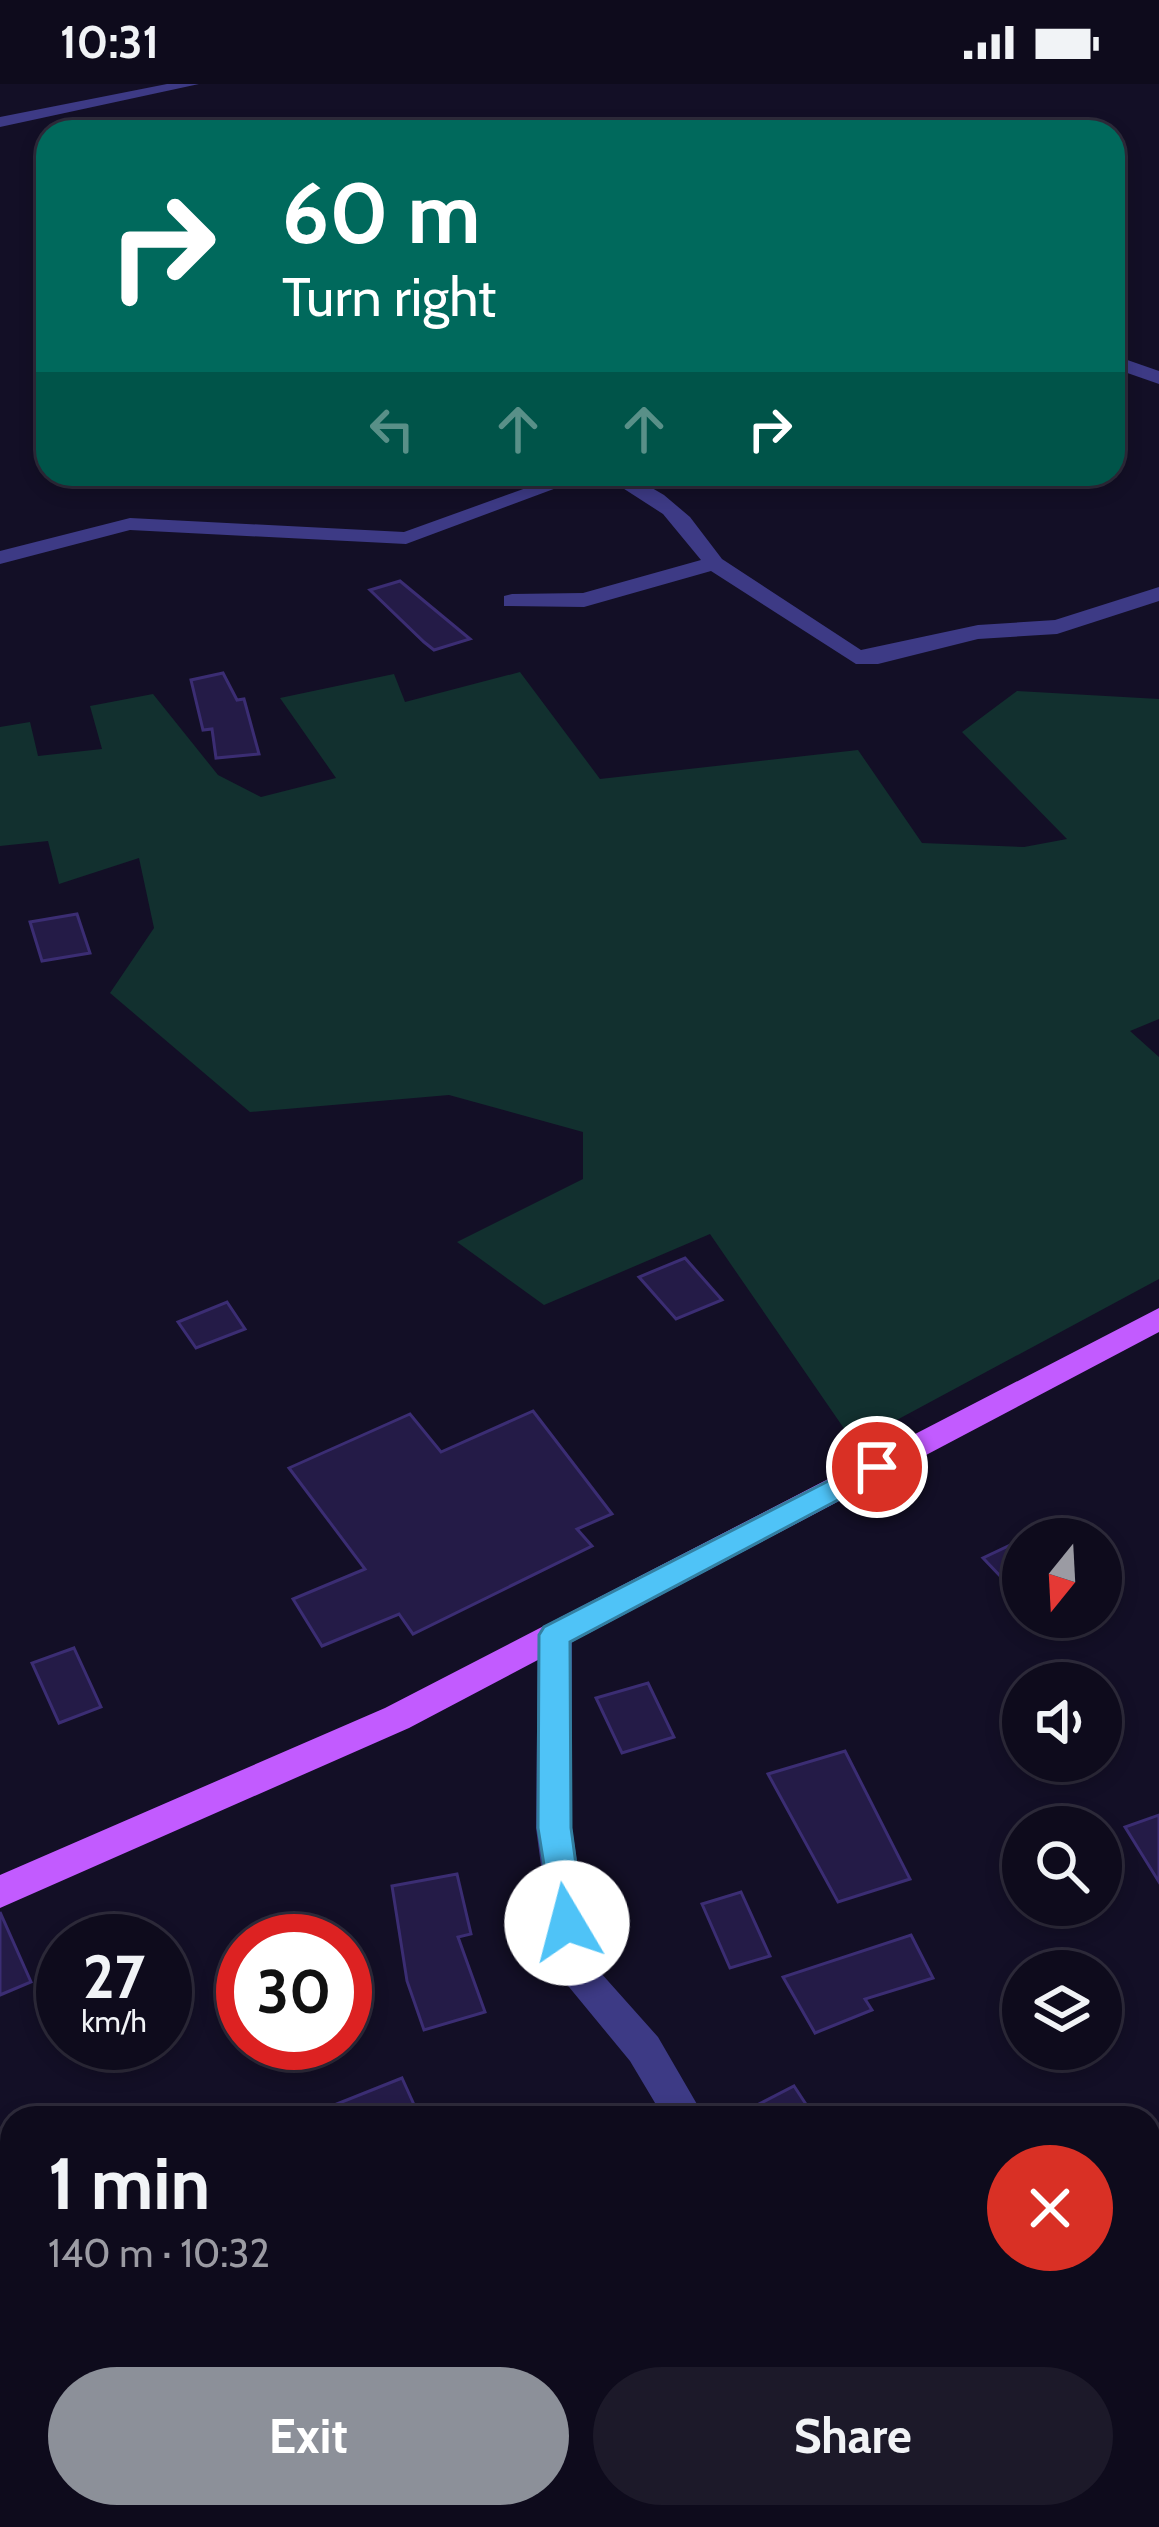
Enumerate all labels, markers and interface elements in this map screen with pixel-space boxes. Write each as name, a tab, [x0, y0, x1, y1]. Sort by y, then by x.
text: 10:31	[60, 15, 159, 69]
text: 60 m	[282, 162, 480, 264]
icon: right	[84, 168, 240, 324]
text: Turn right	[282, 264, 496, 330]
icon: left	[359, 396, 425, 462]
icon: ahead	[485, 396, 551, 462]
icon: ahead	[611, 396, 677, 462]
icon: right	[737, 396, 803, 462]
pin	[826, 1416, 928, 1518]
icon: arrive	[844, 1434, 910, 1500]
north arrow	[1002, 1518, 1122, 1638]
map controls	[1002, 1518, 1122, 2070]
button: sound	[1002, 1662, 1122, 1782]
button: search	[1002, 1806, 1122, 1926]
position arrow	[504, 1860, 630, 1986]
speed limit sign: 30	[216, 1914, 372, 2070]
text: 27	[83, 1940, 145, 2013]
button: layers	[1002, 1950, 1122, 2070]
text: km/h	[81, 2003, 147, 2040]
text: 1 min	[48, 2140, 210, 2227]
button: close	[987, 2145, 1113, 2271]
text: 140 m · 10:32	[48, 2229, 270, 2277]
button: Exit	[48, 2367, 569, 2505]
button: Share	[593, 2367, 1113, 2505]

